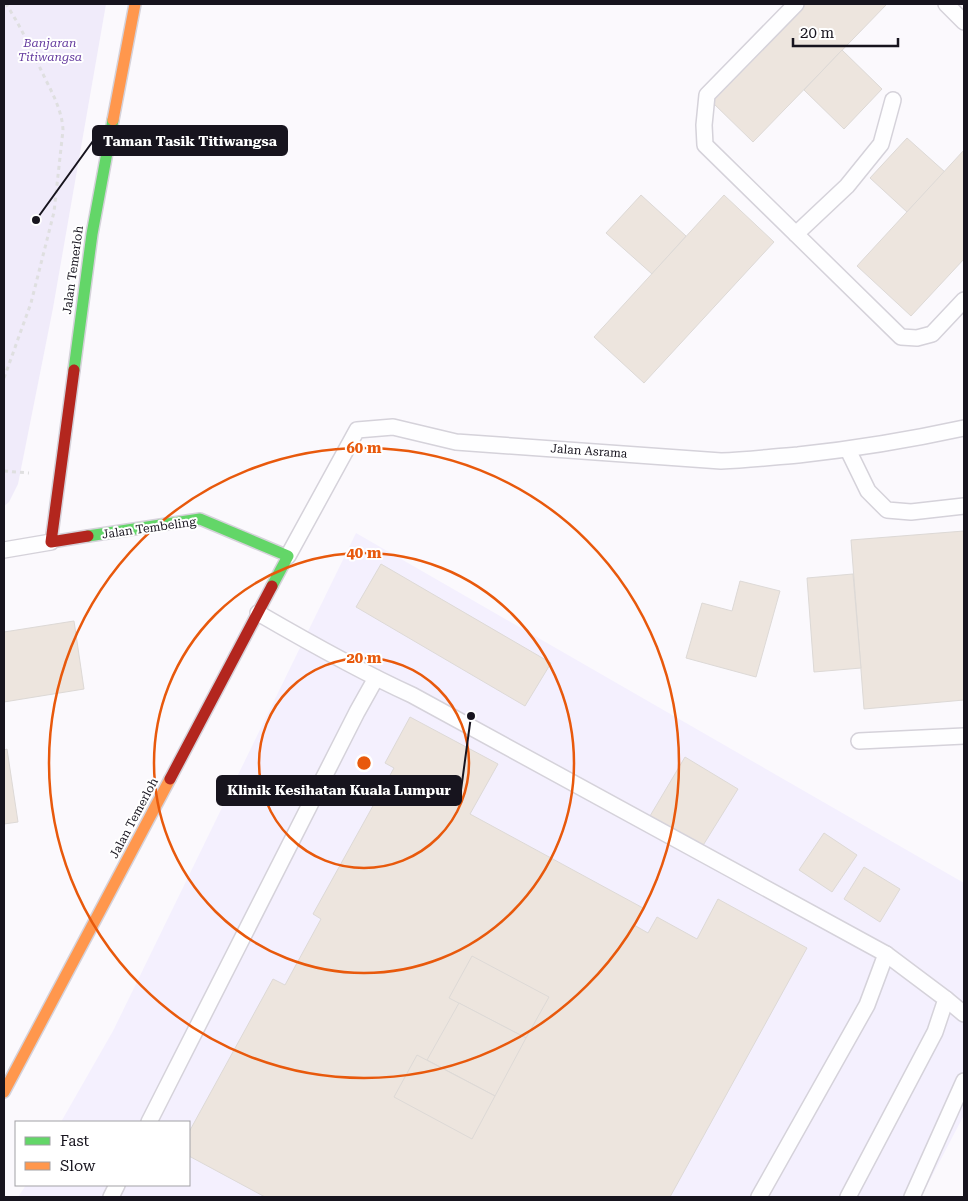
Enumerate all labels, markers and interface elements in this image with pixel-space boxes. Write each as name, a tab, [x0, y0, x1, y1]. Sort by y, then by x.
scale bar	[793, 15, 898, 47]
text: 20 m	[800, 24, 835, 42]
park label: Banjaran Titiwangsa	[18, 36, 82, 64]
callout: Taman Tasik Titiwangsa	[93, 126, 287, 155]
text: Taman Tasik Titiwangsa	[103, 133, 278, 149]
street label: Jalan Temerloh	[60, 225, 86, 315]
text: 60 m	[346, 439, 382, 457]
street label: Jalan Asrama	[550, 441, 628, 461]
street label: Jalan Tembeling	[101, 514, 197, 542]
text: 40 m	[346, 544, 382, 562]
text: 20 m	[346, 649, 382, 667]
centre of rings	[355, 754, 373, 772]
street label: Jalan Temerloh	[107, 775, 161, 861]
callout: Klinik Kesihatan Kuala Lumpur	[217, 776, 461, 805]
text: Klinik Kesihatan Kuala Lumpur	[227, 782, 451, 798]
legend	[15, 1121, 190, 1186]
text: Fast	[60, 1132, 90, 1150]
text: Slow	[60, 1157, 96, 1175]

